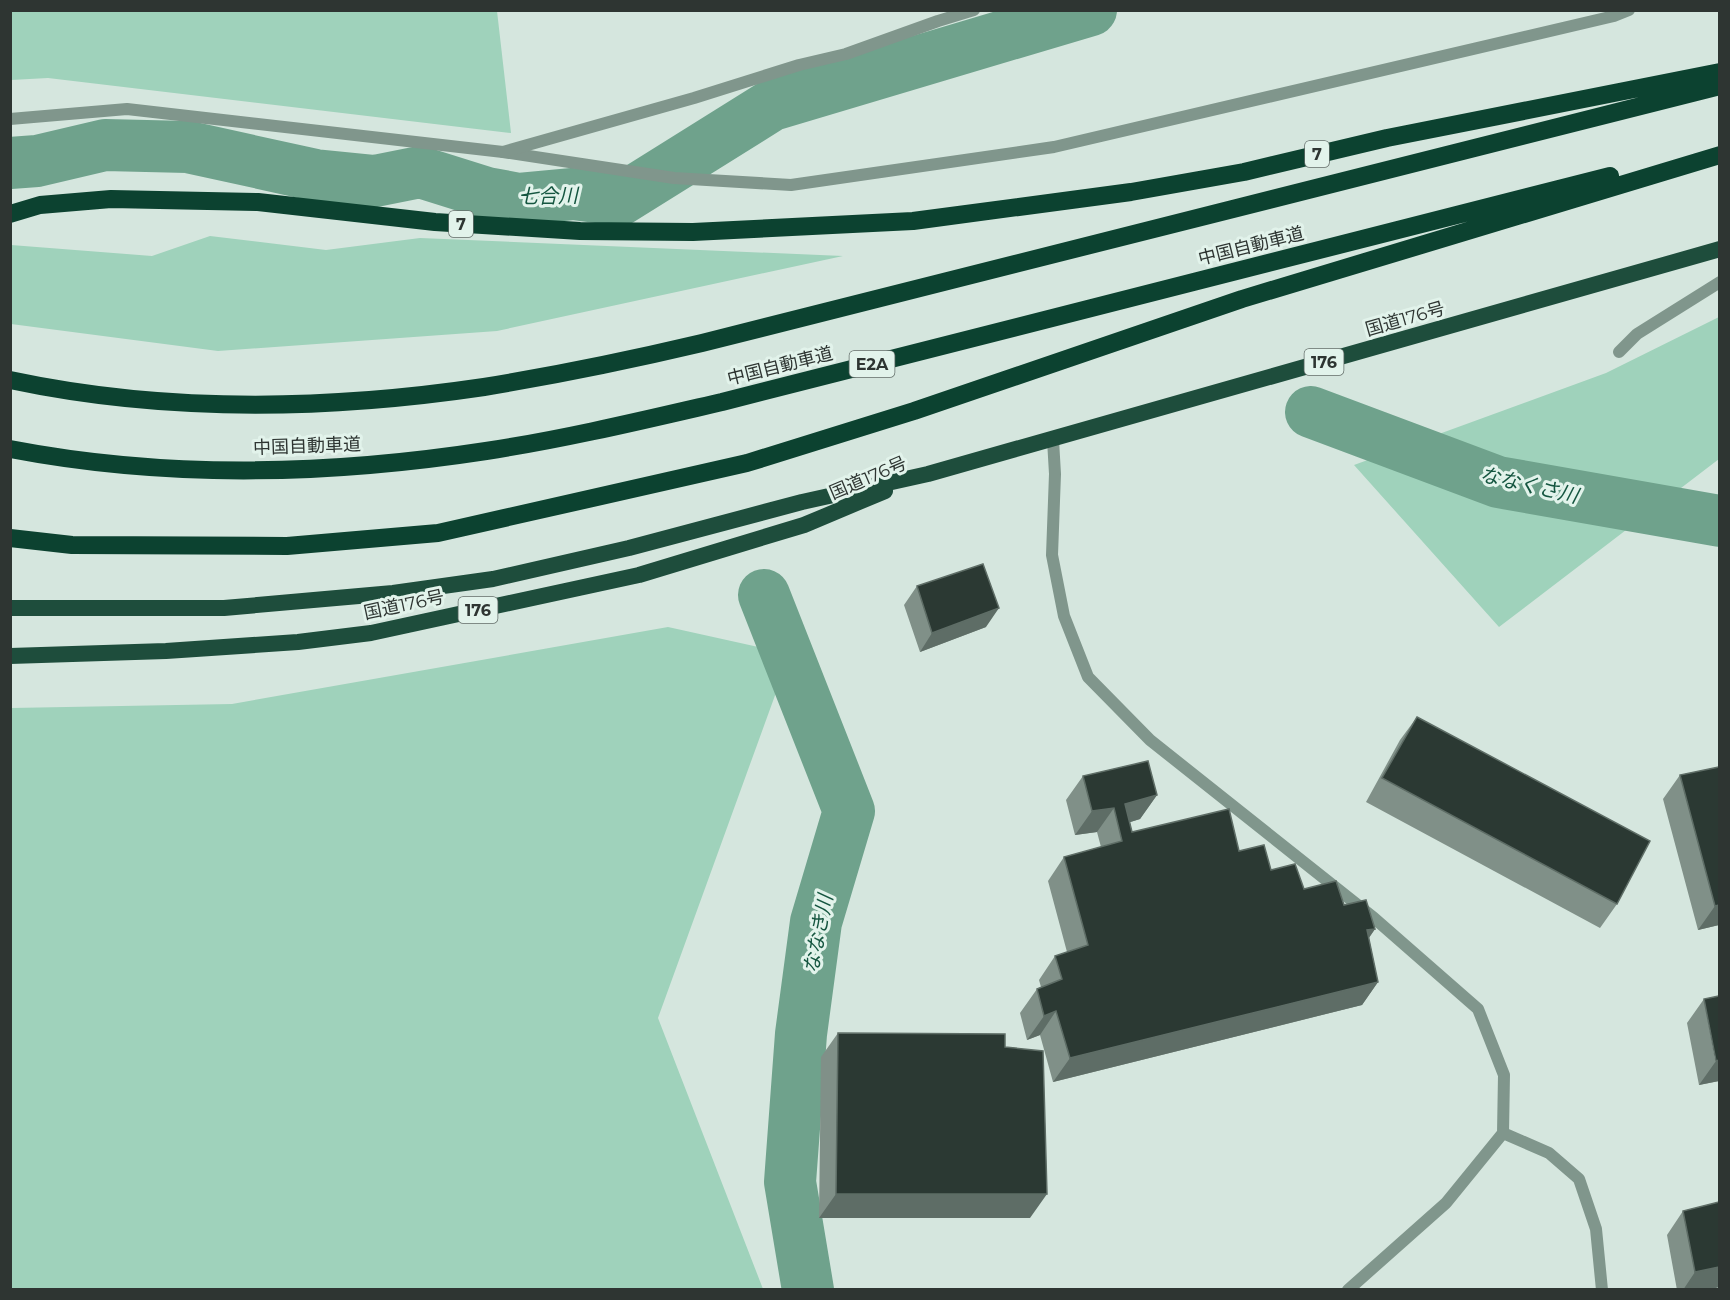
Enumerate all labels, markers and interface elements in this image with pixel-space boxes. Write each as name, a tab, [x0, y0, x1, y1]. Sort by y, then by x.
road number: 7	[1305, 141, 1329, 167]
water label: 七合川	[518, 183, 580, 209]
road number: 7	[449, 211, 473, 237]
street label: 中国自動車道	[1196, 222, 1306, 270]
street label: 国道176号	[1363, 297, 1447, 341]
street label: 中国自動車道	[725, 342, 835, 390]
road number: 176	[1304, 349, 1344, 375]
road number: E2A	[850, 351, 894, 377]
street label: 中国自動車道	[253, 433, 361, 459]
street label: 国道176号	[826, 452, 910, 504]
water label: ななくさ川	[1478, 462, 1582, 508]
street label: 国道176号	[362, 586, 446, 624]
road number: 176	[458, 597, 498, 623]
water label: ななき川	[799, 890, 838, 976]

